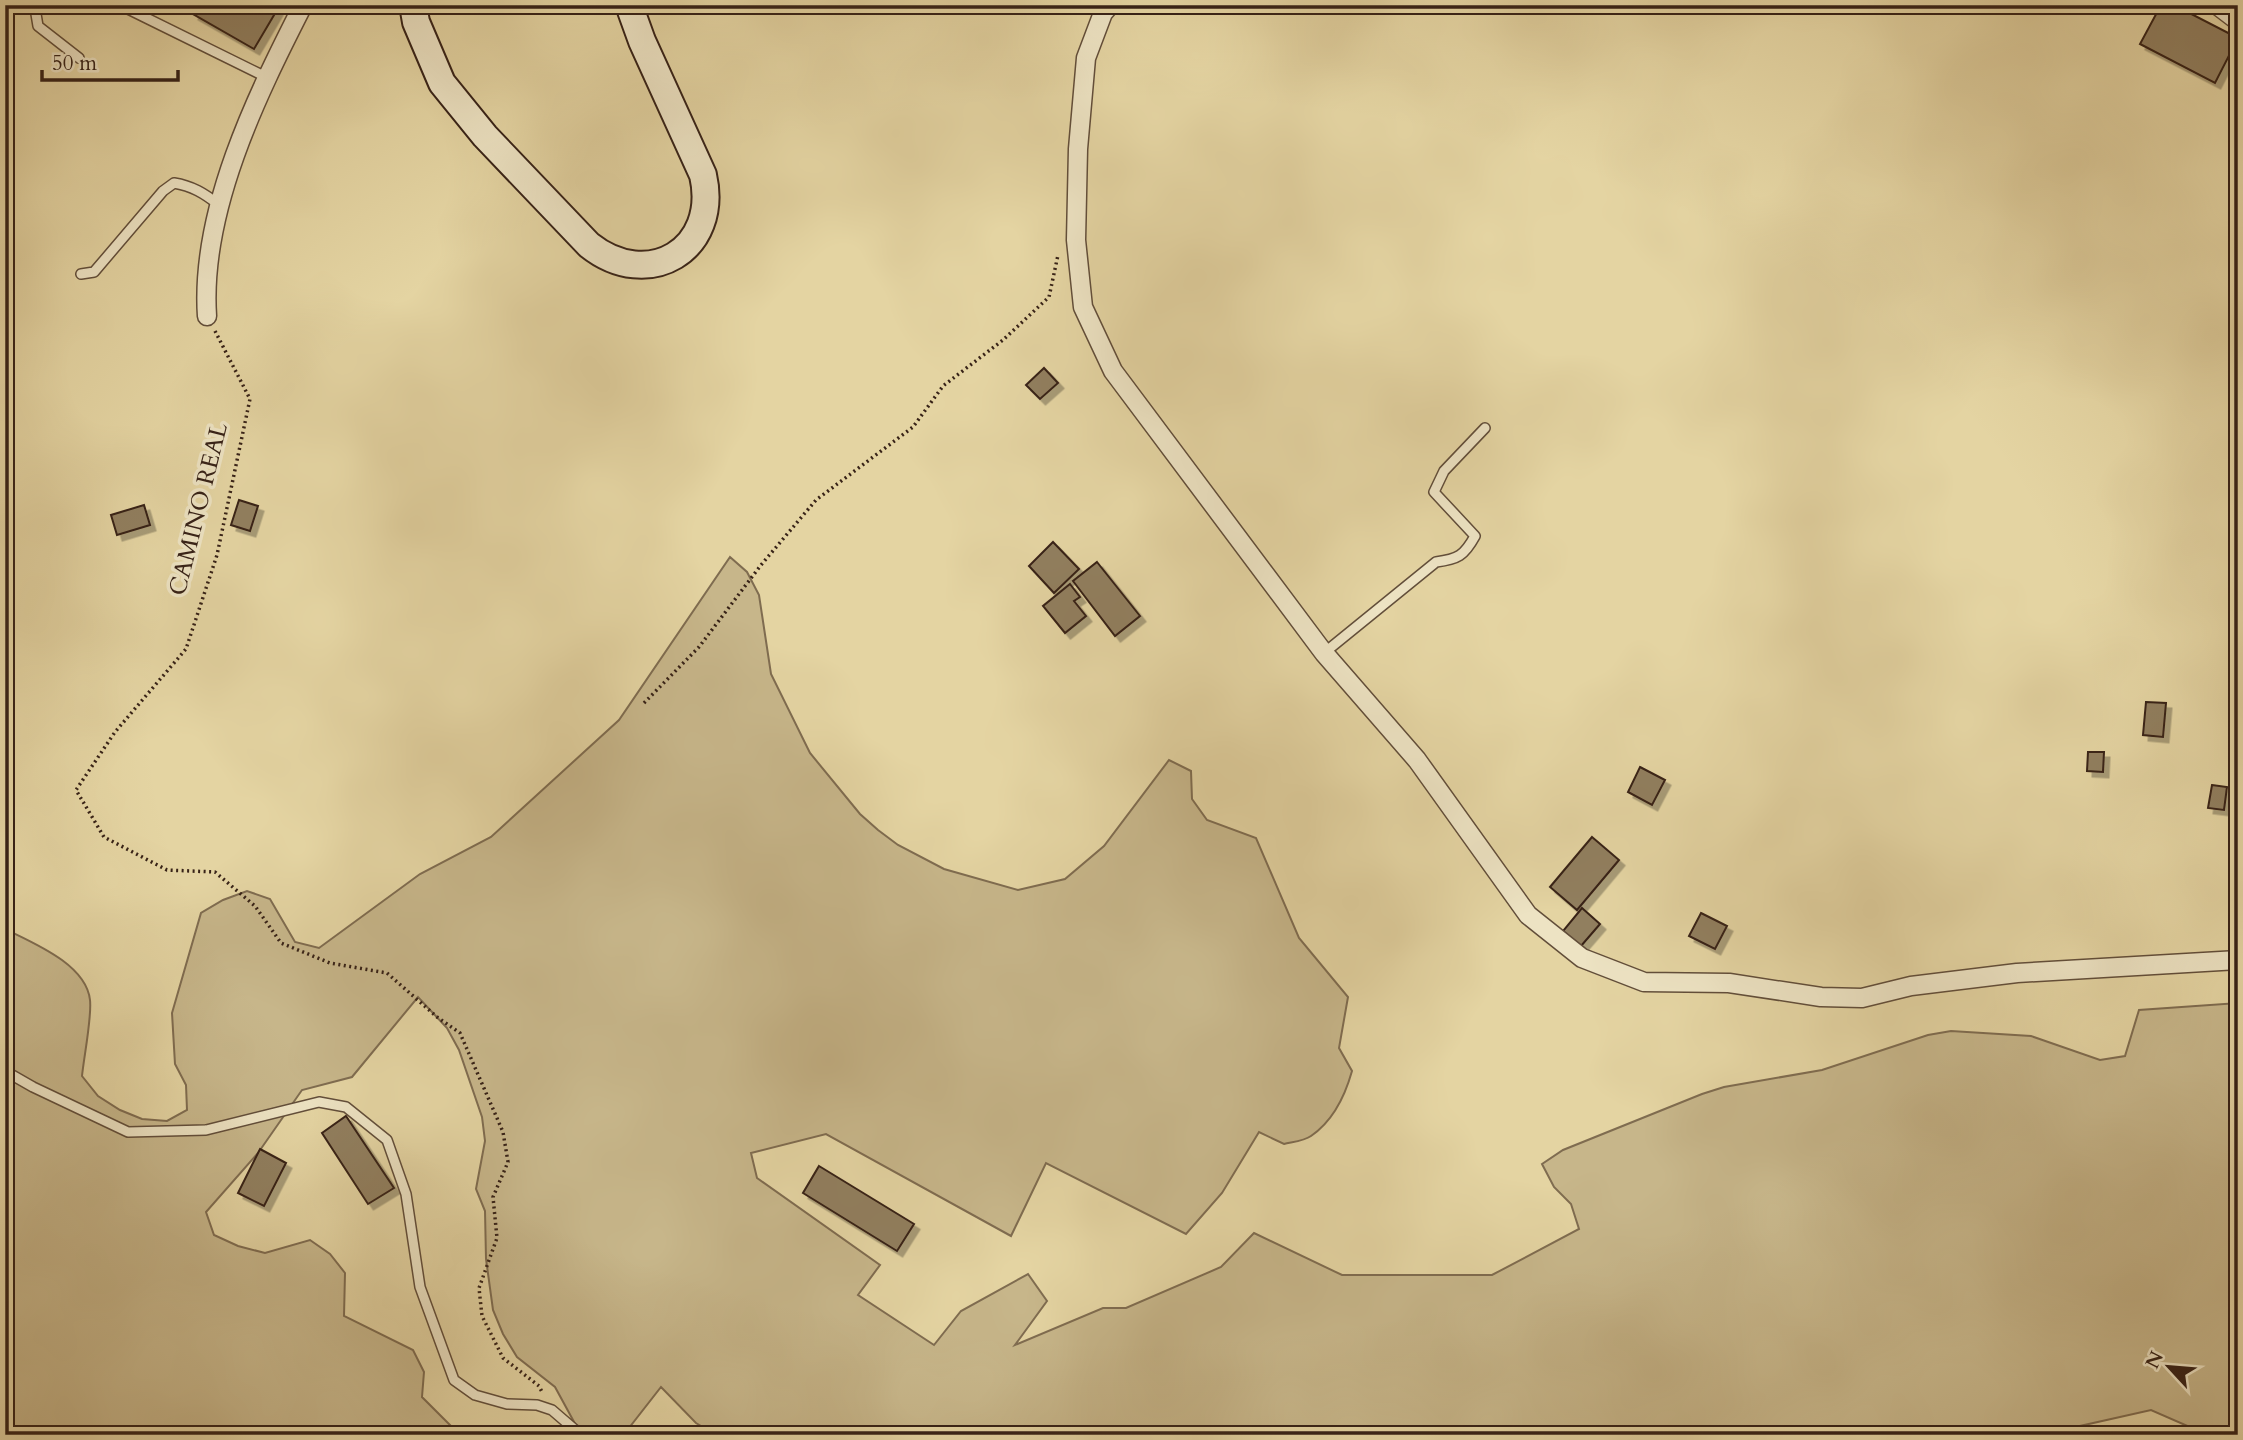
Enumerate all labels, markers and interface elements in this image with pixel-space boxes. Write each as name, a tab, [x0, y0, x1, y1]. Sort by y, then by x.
scale bar	[42, 38, 178, 82]
text: 50 m	[52, 49, 97, 78]
street label: CAMINO REAL	[161, 419, 236, 599]
north arrow	[2134, 1332, 2204, 1402]
text: N	[2139, 1346, 2170, 1373]

